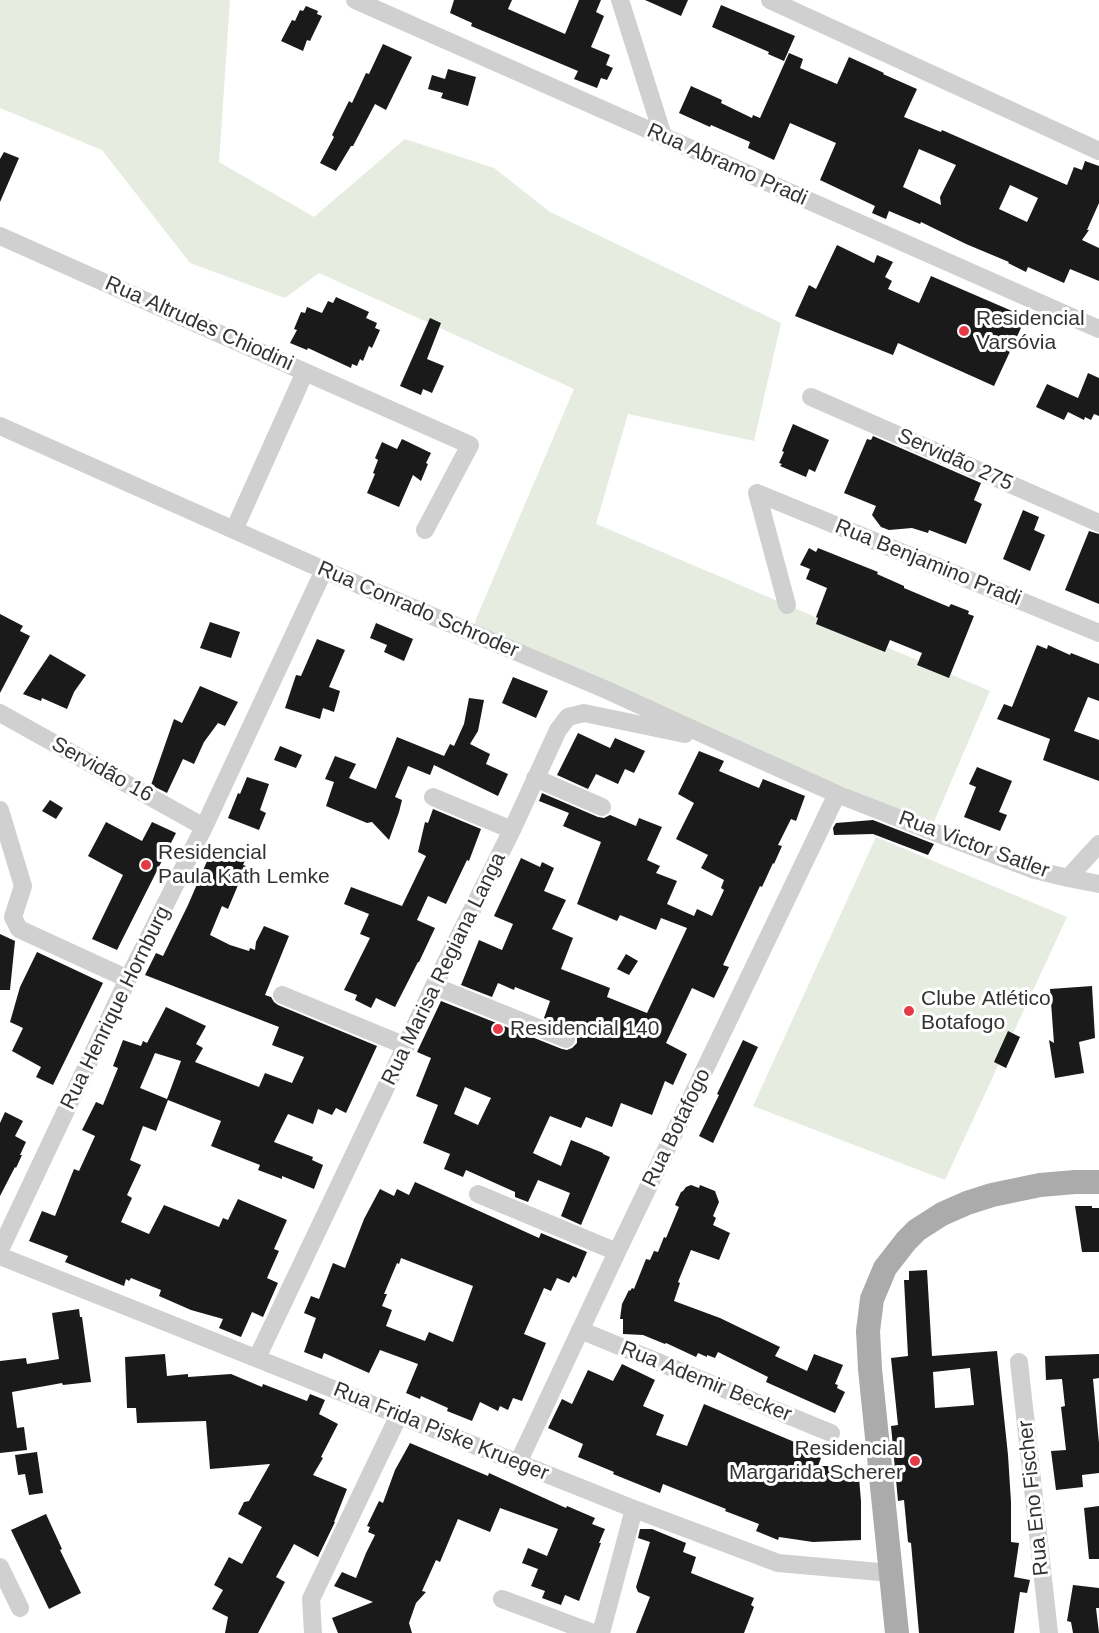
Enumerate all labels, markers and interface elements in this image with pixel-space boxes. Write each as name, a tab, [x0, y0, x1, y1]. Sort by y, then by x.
street label: Rua Abramo Pradi	[643, 118, 811, 212]
street label: Rua Altrudes Chiodini	[101, 271, 297, 377]
place label: Residencial Varsóvia	[976, 306, 1085, 356]
marker: Residencial Varsóvia	[957, 324, 971, 338]
street label: Servidão 275	[893, 423, 1017, 497]
street label: Rua Benjamino Pradi	[831, 514, 1025, 612]
street label: Rua Conrado Schroder	[314, 556, 522, 664]
street label: Servidão 16	[47, 732, 157, 808]
street label: Rua Victor Satler	[895, 806, 1053, 884]
place label: Residencial Paula Kath Lemke	[158, 840, 330, 890]
street label: Rua Marisa Regiana Langa	[377, 849, 511, 1089]
marker: Residencial Paula Kath Lemke	[139, 858, 153, 872]
street label: Rua Henrique Hornburg	[56, 902, 176, 1114]
place label: Clube Atlético Botafogo	[921, 986, 1051, 1036]
marker: Clube Atlético Botafogo	[902, 1004, 916, 1018]
place label: Residencial 140	[510, 1016, 659, 1042]
marker: Residencial 140	[491, 1022, 505, 1036]
street label: Rua Botafogo	[638, 1065, 716, 1191]
street label: Rua Ademir Becker	[617, 1336, 795, 1428]
street label: Rua Frida Piske Krueger	[330, 1377, 552, 1487]
street label: Rua Eno Fischer	[1013, 1419, 1055, 1577]
place label: Residencial Margarida Scherer	[729, 1436, 903, 1486]
marker: Residencial Margarida Scherer	[908, 1454, 922, 1468]

